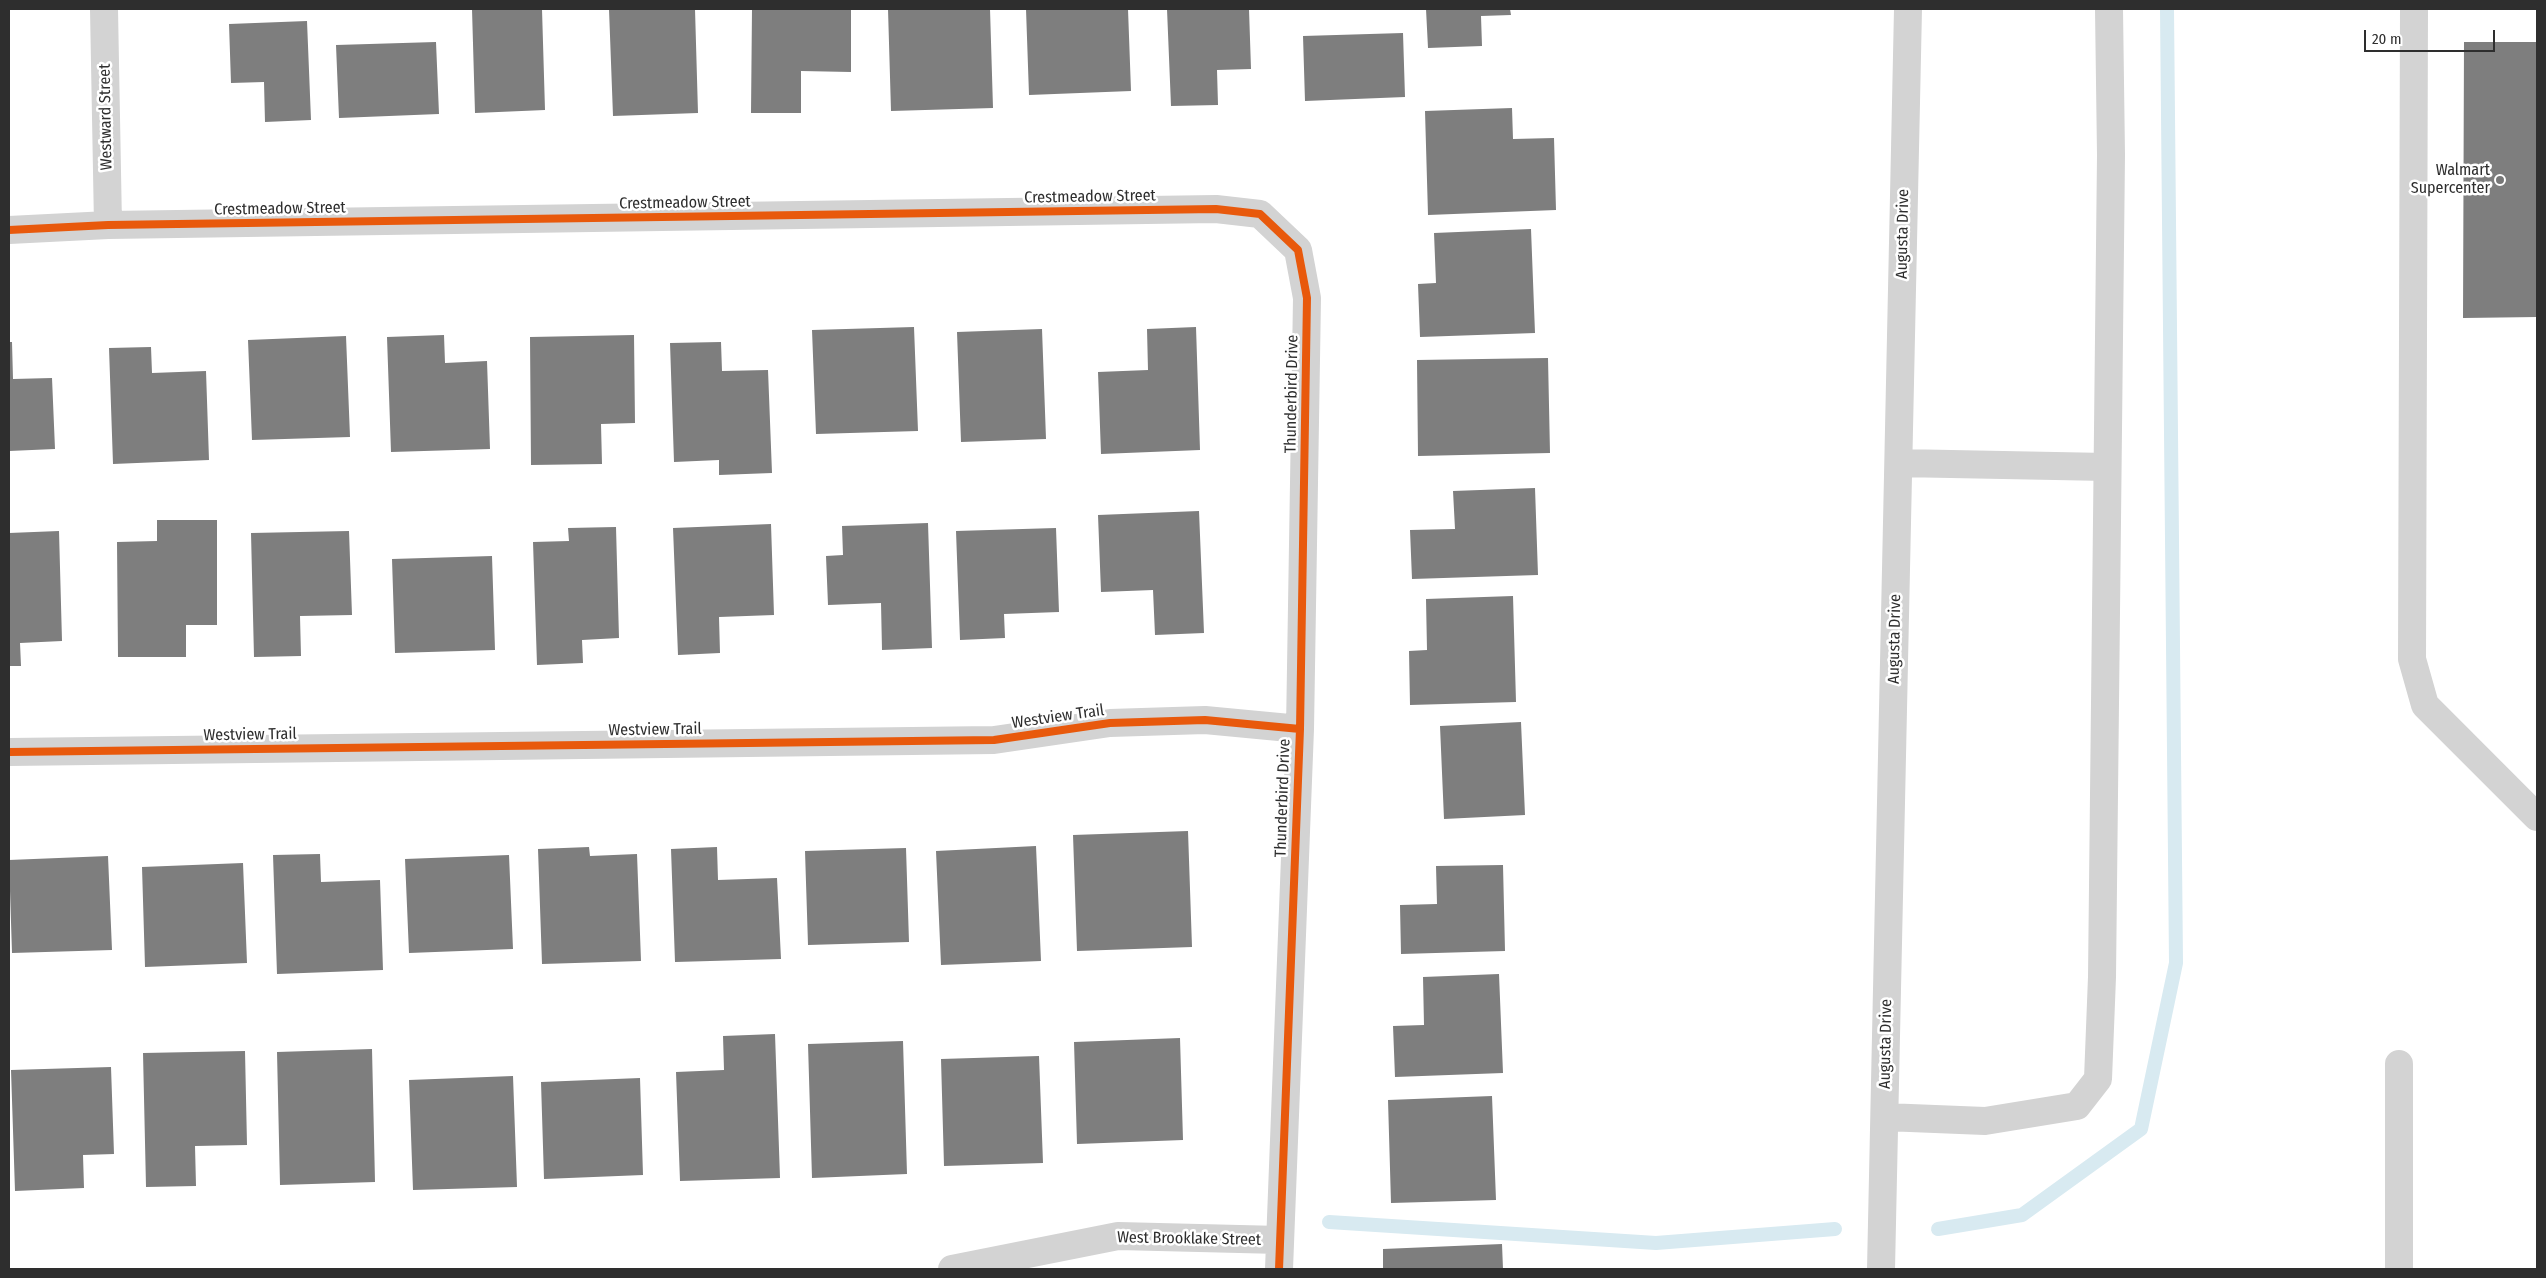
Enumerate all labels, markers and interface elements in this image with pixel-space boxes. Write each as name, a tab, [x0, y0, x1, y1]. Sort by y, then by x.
scale bar	[2366, 20, 2497, 52]
text: 20 m	[2372, 30, 2402, 48]
street label: Westward Street	[95, 63, 117, 171]
place label: Walmart Supercenter	[2411, 161, 2490, 199]
marker: Walmart Supercenter	[2494, 174, 2506, 186]
street label: Crestmeadow Street	[1024, 186, 1156, 208]
street label: Augusta Drive	[1893, 189, 1913, 279]
street label: Crestmeadow Street	[619, 192, 751, 214]
street label: Crestmeadow Street	[214, 198, 346, 220]
street label: Thunderbird Drive	[1281, 335, 1303, 453]
street label: Augusta Drive	[1885, 594, 1905, 684]
street label: Westview Trail	[1011, 701, 1105, 733]
street label: Westview Trail	[608, 720, 702, 740]
street label: Westview Trail	[203, 725, 297, 745]
street label: Thunderbird Drive	[1271, 738, 1295, 858]
street label: Augusta Drive	[1876, 999, 1896, 1089]
street label: West Brooklake Street	[1117, 1228, 1261, 1250]

